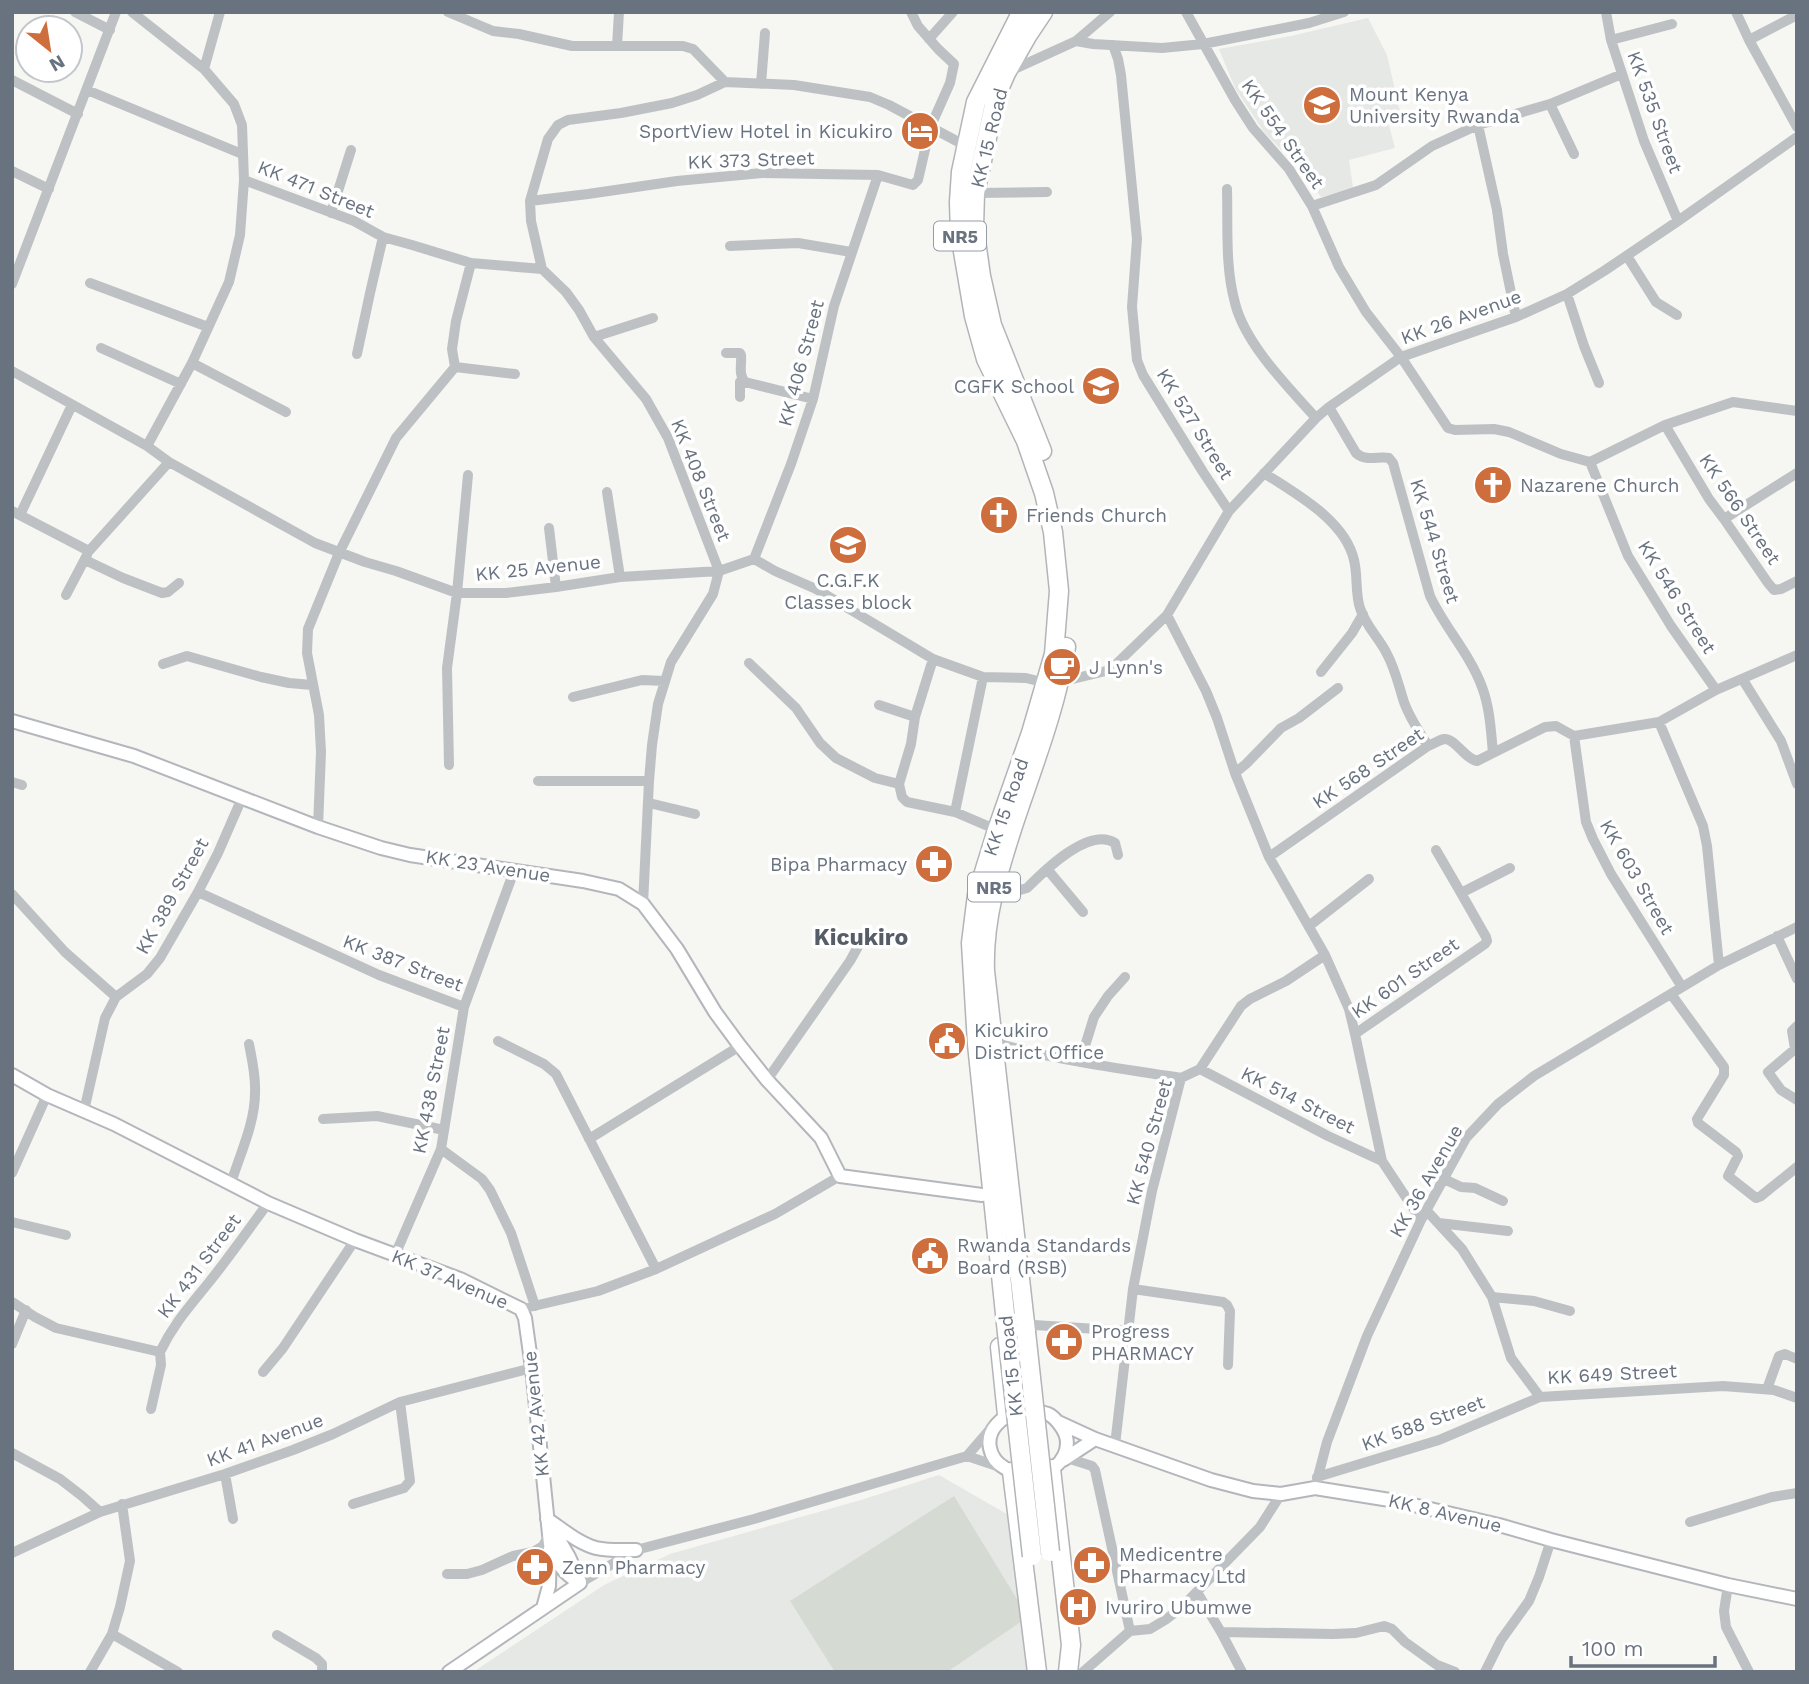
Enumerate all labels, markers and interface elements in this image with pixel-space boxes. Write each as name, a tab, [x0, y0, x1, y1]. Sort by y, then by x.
north arrow	[14, 14, 84, 84]
street label: KK 535 Street	[1622, 48, 1688, 176]
text: N	[45, 50, 69, 77]
street label: KK 554 Street	[1237, 75, 1329, 193]
place label: Mount Kenya University Rwanda	[1349, 83, 1520, 128]
school or university icon: Mount Kenya University Rwanda	[1301, 84, 1343, 126]
street label: KK 15 Road	[965, 86, 1013, 190]
hotel icon: SportView Hotel in Kicukiro	[899, 110, 941, 152]
place label: SportView Hotel in Kicukiro	[639, 120, 893, 143]
street label: KK 373 Street	[687, 146, 815, 174]
street label: KK 471 Street	[254, 155, 378, 223]
road number: NR5	[934, 222, 986, 250]
street label: KK 26 Avenue	[1398, 285, 1524, 349]
street label: KK 406 Street	[773, 297, 829, 429]
street label: KK 527 Street	[1152, 364, 1238, 484]
school or university icon: CGFK School	[1080, 365, 1122, 407]
place label: CGFK School	[954, 375, 1074, 398]
street label: KK 408 Street	[666, 415, 736, 545]
street label: KK 566 Street	[1694, 449, 1786, 569]
church icon: Nazarene Church	[1472, 464, 1514, 506]
place label: Nazarene Church	[1520, 474, 1679, 497]
street label: KK 544 Street	[1405, 476, 1465, 606]
church icon: Friends Church	[978, 494, 1020, 536]
place label: Friends Church	[1026, 504, 1167, 527]
school or university icon: C.G.F.K Classes block	[827, 524, 869, 566]
street label: KK 546 Street	[1633, 536, 1721, 658]
street label: KK 25 Avenue	[474, 550, 602, 586]
place label: C.G.F.K Classes block	[784, 569, 912, 614]
cafe icon: J Lynn's	[1041, 646, 1083, 688]
place label: J Lynn's	[1089, 656, 1163, 679]
street label: KK 568 Street	[1308, 722, 1428, 814]
street label: KK 15 Road	[979, 755, 1033, 859]
street label: KK 603 Street	[1595, 815, 1679, 939]
street label: KK 389 Street	[131, 834, 213, 958]
pharmacy icon: Bipa Pharmacy	[913, 843, 955, 885]
street label: KK 23 Avenue	[424, 845, 552, 887]
place label: Bipa Pharmacy	[770, 853, 907, 876]
road number: NR5	[968, 872, 1020, 902]
district label: Kicukiro	[814, 924, 908, 951]
street label: KK 387 Street	[340, 930, 466, 996]
street label: KK 601 Street	[1347, 933, 1463, 1023]
place label: Kicukiro District Office	[974, 1019, 1104, 1064]
public building icon: Kicukiro District Office	[926, 1020, 968, 1062]
street label: KK 438 Street	[407, 1024, 455, 1156]
street label: KK 514 Street	[1237, 1061, 1359, 1139]
street label: KK 540 Street	[1121, 1077, 1177, 1207]
street label: KK 36 Avenue	[1384, 1120, 1468, 1242]
street label: KK 431 Street	[152, 1209, 246, 1323]
place label: Rwanda Standards Board (RSB)	[957, 1234, 1131, 1279]
public building icon: Rwanda Standards Board (RSB)	[909, 1235, 951, 1277]
street label: KK 37 Avenue	[388, 1244, 512, 1314]
street label: KK 15 Road	[994, 1314, 1028, 1418]
place label: Progress PHARMACY	[1091, 1320, 1194, 1365]
pharmacy icon: Progress PHARMACY	[1043, 1321, 1085, 1363]
street label: KK 42 Avenue	[518, 1350, 554, 1478]
street label: KK 649 Street	[1547, 1359, 1677, 1389]
street label: KK 588 Street	[1358, 1390, 1488, 1456]
street label: KK 41 Avenue	[203, 1408, 327, 1472]
street label: KK 8 Avenue	[1386, 1489, 1504, 1537]
place label: Medicentre Pharmacy Ltd	[1119, 1543, 1246, 1588]
pharmacy icon: Medicentre Pharmacy Ltd	[1071, 1544, 1113, 1586]
pharmacy icon: Zenn Pharmacy	[514, 1546, 556, 1588]
place label: Zenn Pharmacy	[562, 1556, 705, 1579]
hospital icon: Ivuriro Ubumwe	[1057, 1586, 1099, 1628]
place label: Ivuriro Ubumwe	[1105, 1596, 1252, 1619]
scale bar	[1571, 1624, 1714, 1668]
text: 100 m	[1582, 1636, 1644, 1661]

